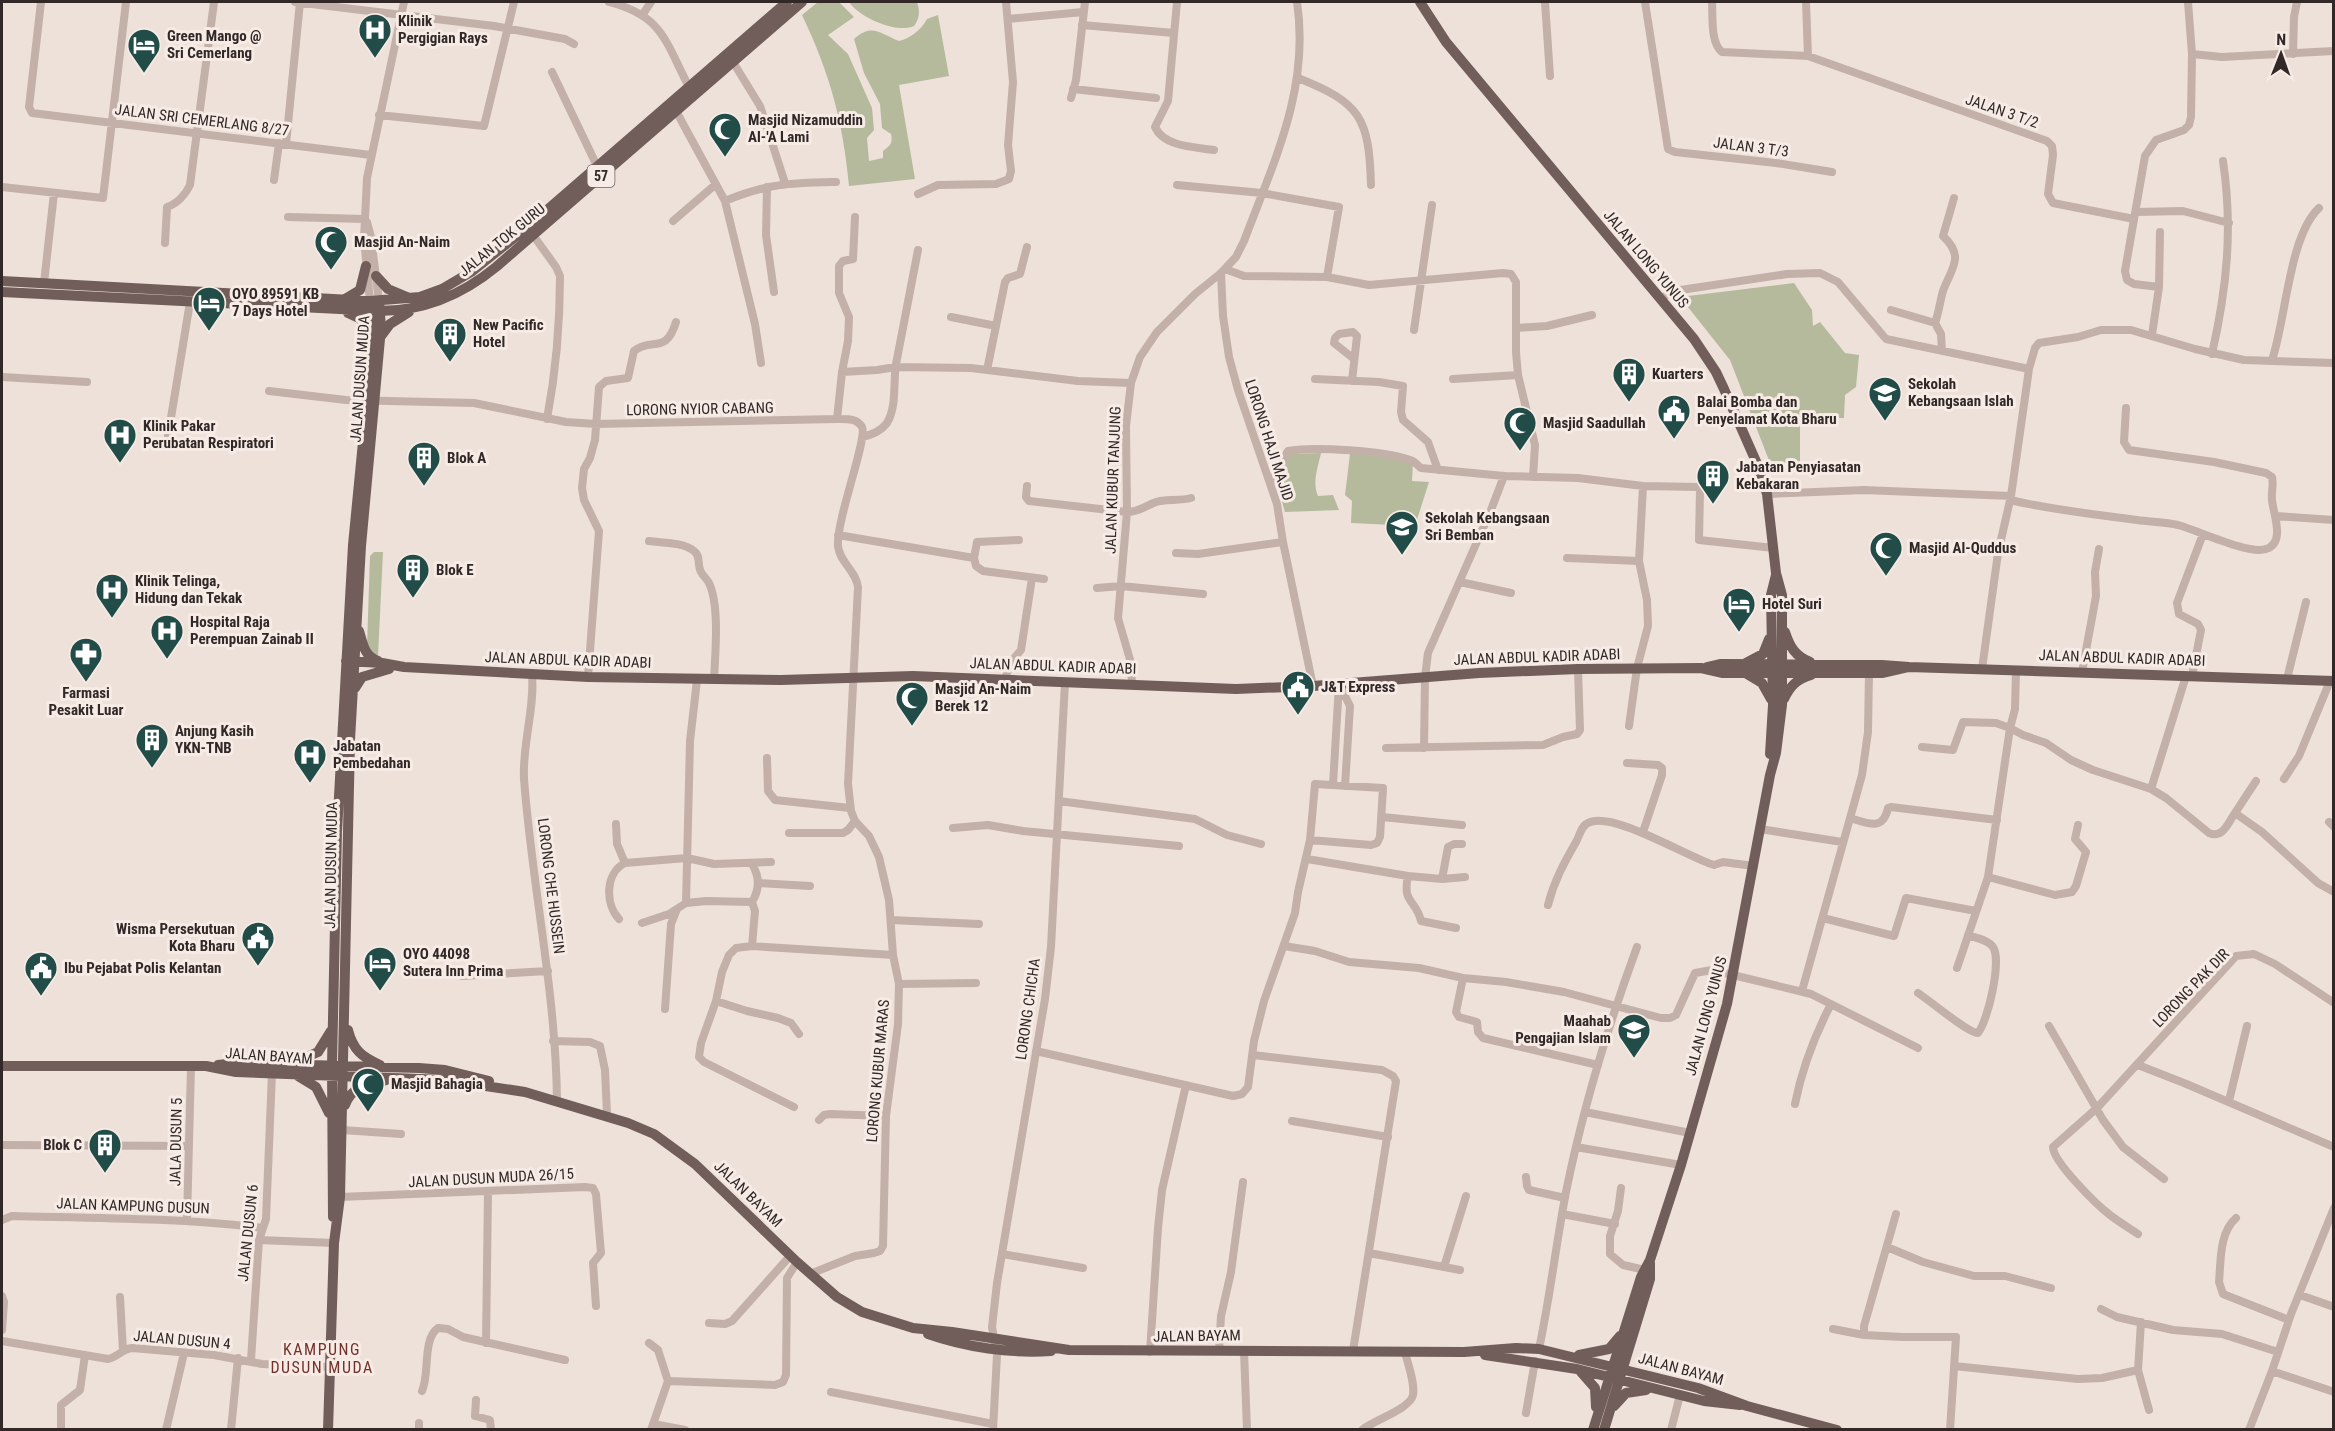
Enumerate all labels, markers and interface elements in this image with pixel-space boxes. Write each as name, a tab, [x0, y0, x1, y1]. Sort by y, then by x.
hospital icon: Klinik Pergigian Rays	[357, 12, 393, 59]
place label: Klinik Pergigian Rays	[398, 12, 488, 47]
north arrow	[2251, 24, 2311, 84]
hotel icon: Green Mango @ Sri Cemerlang	[126, 27, 162, 74]
place label: Green Mango @ Sri Cemerlang	[167, 27, 262, 62]
text: N	[2276, 30, 2286, 49]
street label: JALAN 3 T/2	[1963, 90, 2041, 132]
street label: JALAN SRI CEMERLANG 8/27	[114, 100, 290, 140]
mosque icon: Masjid Nizamuddin Al-'A Lami	[707, 111, 743, 158]
place label: Masjid Nizamuddin Al-'A Lami	[748, 111, 863, 146]
street label: JALAN 3 T/3	[1712, 133, 1790, 161]
road number: 57	[588, 165, 614, 187]
street label: JALAN TOK GURU	[455, 200, 549, 280]
street label: JALAN LONG YUNUS	[1600, 206, 1692, 312]
mosque icon: Masjid An-Naim	[313, 224, 349, 271]
place label: Masjid An-Naim	[354, 233, 450, 251]
hotel icon: OYO 89591 KB 7 Days Hotel	[191, 285, 227, 332]
place label: OYO 89591 KB 7 Days Hotel	[232, 285, 319, 320]
street label: JALAN DUSUN MUDA	[347, 315, 373, 443]
building icon: New Pacific Hotel	[432, 316, 468, 363]
place label: New Pacific Hotel	[473, 316, 544, 351]
building icon: Kuarters	[1611, 356, 1647, 403]
place label: Kuarters	[1652, 365, 1704, 383]
school or university icon: Sekolah Kebangsaan Islah	[1867, 375, 1903, 422]
place label: Sekolah Kebangsaan Islah	[1908, 375, 2014, 410]
street label: LORONG HAJI MAJID	[1241, 377, 1297, 503]
public building icon: Balai Bomba dan Penyelamat Kota Bharu	[1656, 393, 1692, 440]
place label: Balai Bomba dan Penyelamat Kota Bharu	[1697, 393, 1837, 428]
street label: LORONG NYIOR CABANG	[626, 399, 774, 419]
mosque icon: Masjid Saadullah	[1502, 405, 1538, 452]
street label: JALAN KUBUR TANJUNG	[1101, 406, 1125, 554]
place label: Masjid Saadullah	[1543, 414, 1646, 432]
hospital icon: Klinik Pakar Perubatan Respiratori	[102, 417, 138, 464]
place label: Klinik Pakar Perubatan Respiratori	[143, 417, 274, 452]
building icon: Blok A	[406, 440, 442, 487]
place label: Blok A	[447, 449, 486, 467]
building icon: Jabatan Penyiasatan Kebakaran	[1695, 458, 1731, 505]
place label: Jabatan Penyiasatan Kebakaran	[1736, 458, 1861, 493]
school or university icon: Sekolah Kebangsaan Sri Bemban	[1384, 509, 1420, 556]
place label: Sekolah Kebangsaan Sri Bemban	[1425, 509, 1550, 544]
mosque icon: Masjid Al-Quddus	[1868, 530, 1904, 577]
place label: Masjid Al-Quddus	[1909, 539, 2016, 557]
building icon: Blok E	[395, 552, 431, 599]
place label: Blok E	[436, 561, 474, 579]
hospital icon: Klinik Telinga, Hidung dan Tekak	[94, 572, 130, 619]
place label: Klinik Telinga, Hidung dan Tekak	[135, 572, 243, 607]
hotel icon: Hotel Suri	[1721, 586, 1757, 633]
place label: Hotel Suri	[1762, 595, 1822, 613]
hospital icon: Hospital Raja Perempuan Zainab II	[149, 613, 185, 660]
place label: Hospital Raja Perempuan Zainab II	[190, 613, 314, 648]
pharmacy icon: Farmasi Pesakit Luar	[68, 636, 104, 683]
street label: JALAN ABDUL KADIR ADABI	[1453, 645, 1621, 669]
street label: JALAN ABDUL KADIR ADABI	[2038, 646, 2206, 670]
street label: JALAN ABDUL KADIR ADABI	[484, 648, 652, 672]
street label: JALAN ABDUL KADIR ADABI	[969, 654, 1137, 678]
public building icon: J&T Express	[1280, 669, 1316, 716]
place label: J&T Express	[1321, 678, 1396, 696]
mosque icon: Masjid An-Naim Berek 12	[894, 680, 930, 727]
place label: Masjid An-Naim Berek 12	[935, 680, 1031, 715]
place label: Farmasi Pesakit Luar	[49, 684, 124, 719]
building icon: Anjung Kasih YKN-TNB	[134, 722, 170, 769]
place label: Anjung Kasih YKN-TNB	[175, 722, 254, 757]
hospital icon: Jabatan Pembedahan	[292, 737, 328, 784]
place label: Jabatan Pembedahan	[333, 737, 411, 772]
street label: JALAN DUSUN MUDA	[321, 801, 341, 929]
street label: LORONG CHE HUSSEIN	[534, 817, 568, 955]
place label: Wisma Persekutuan Kota Bharu	[116, 920, 235, 955]
public building icon: Wisma Persekutuan Kota Bharu	[240, 920, 276, 967]
hotel icon: OYO 44098 Sutera Inn Prima	[362, 945, 398, 992]
place label: OYO 44098 Sutera Inn Prima	[403, 945, 503, 980]
street label: LORONG PAK DIR	[2149, 945, 2233, 1031]
public building icon: Ibu Pejabat Polis Kelantan	[23, 950, 59, 997]
street label: JALAN LONG YUNUS	[1681, 954, 1731, 1078]
street label: LORONG CHICHA	[1012, 957, 1044, 1061]
place label: Ibu Pejabat Polis Kelantan	[64, 959, 222, 977]
street label: LORONG KUBUR MARAS	[863, 999, 893, 1143]
place label: Maahab Pengajian Islam	[1515, 1012, 1611, 1047]
school or university icon: Maahab Pengajian Islam	[1616, 1012, 1652, 1059]
street label: JALAN BAYAM	[225, 1044, 313, 1068]
mosque icon: Masjid Bahagia	[350, 1066, 386, 1113]
place label: Masjid Bahagia	[391, 1075, 483, 1093]
street label: JALA DUSUN 5	[166, 1098, 186, 1186]
building icon: Blok C	[87, 1127, 123, 1174]
place label: Blok C	[43, 1136, 82, 1154]
street label: JALAN BAYAM	[710, 1157, 786, 1231]
street label: JALAN DUSUN MUDA 26/15	[408, 1165, 574, 1191]
street label: JALAN DUSUN 6	[234, 1183, 262, 1283]
street label: JALAN KAMPUNG DUSUN	[56, 1194, 210, 1218]
street label: JALAN BAYAM	[1153, 1326, 1241, 1346]
street label: JALAN DUSUN 4	[133, 1327, 231, 1353]
district label: KAMPUNG DUSUN MUDA	[270, 1340, 374, 1377]
street label: JALAN BAYAM	[1636, 1349, 1726, 1389]

